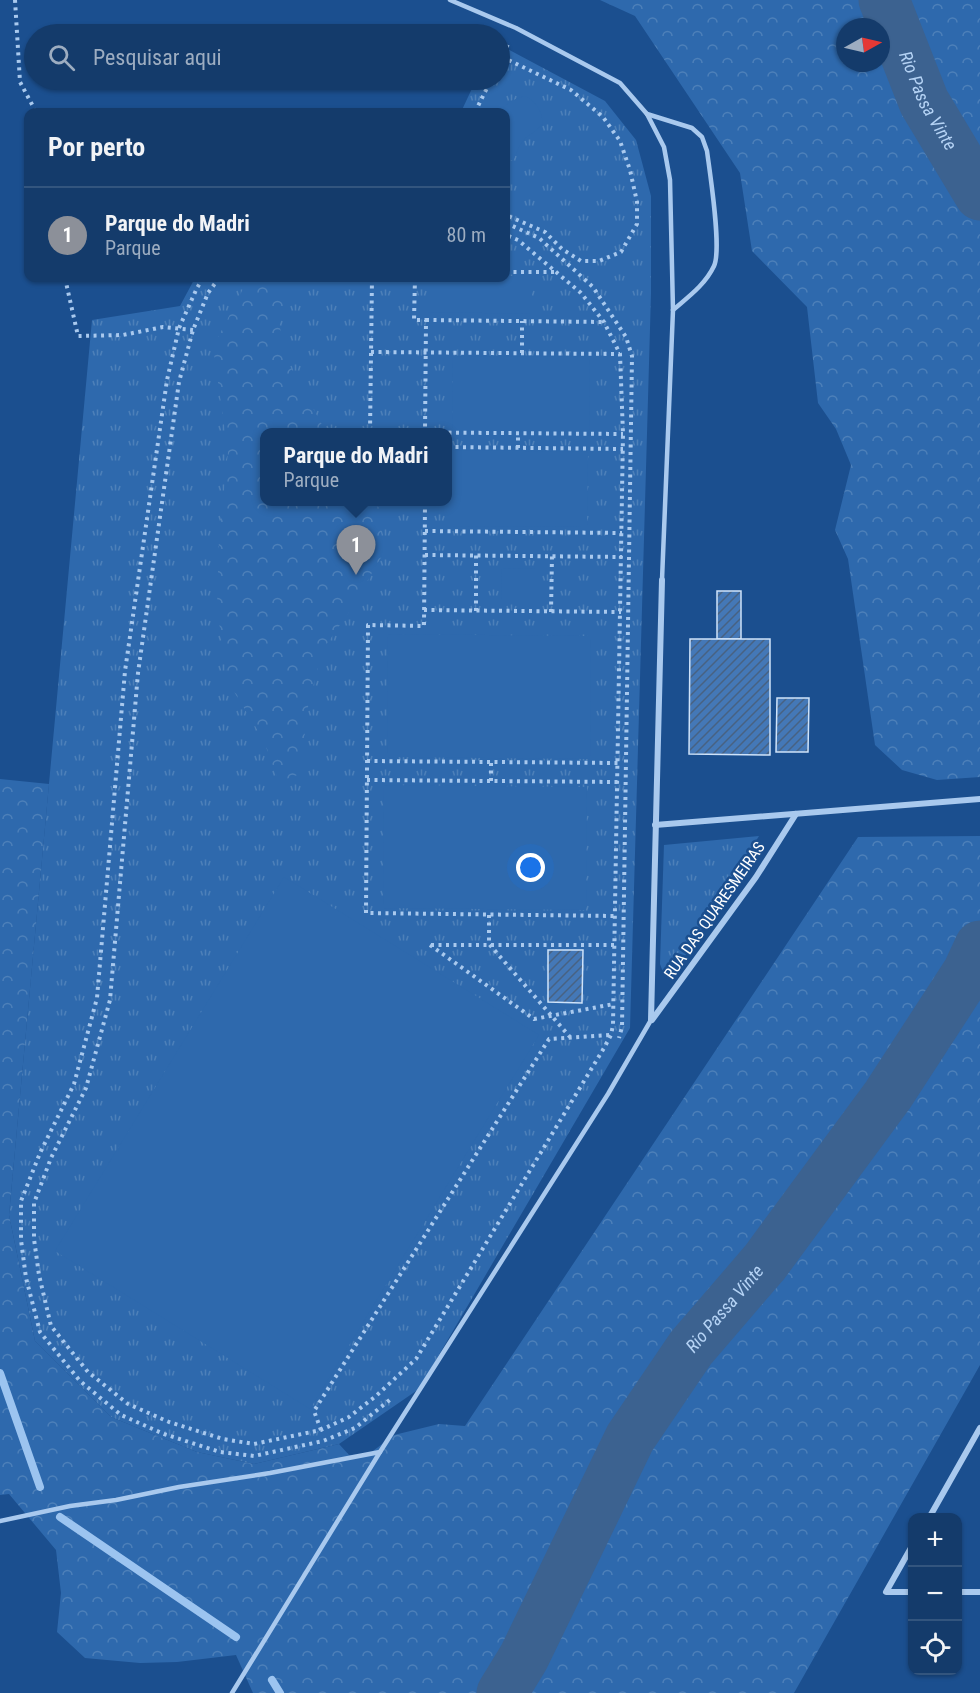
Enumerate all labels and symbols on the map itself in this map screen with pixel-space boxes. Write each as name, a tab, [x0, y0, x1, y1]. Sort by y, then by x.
north arrow	[836, 18, 890, 72]
water label: Rio Passa Vinte	[895, 48, 962, 154]
pin: 1	[336, 526, 376, 575]
street label: RUA DAS QUARESMEIRAS	[660, 838, 769, 982]
your location	[516, 853, 545, 882]
water label: Rio Passa Vinte	[681, 1261, 768, 1356]

